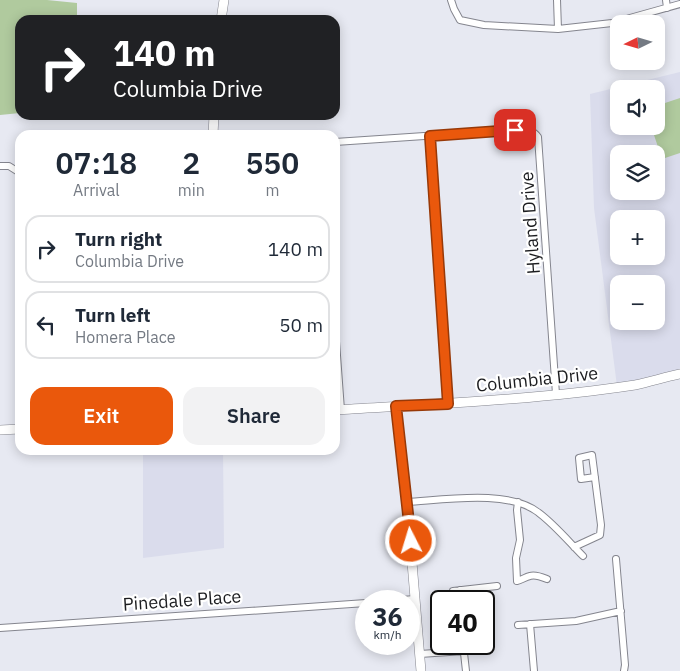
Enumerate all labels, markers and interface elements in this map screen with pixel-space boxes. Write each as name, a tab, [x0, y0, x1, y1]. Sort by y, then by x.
north arrow	[610, 15, 665, 70]
map controls	[610, 15, 665, 330]
text: 140 m	[113, 30, 216, 76]
icon: right	[30, 35, 95, 100]
text: Columbia Drive	[113, 74, 263, 103]
button: sound	[610, 80, 665, 135]
pin	[494, 109, 536, 151]
icon: arrive	[501, 116, 529, 144]
text: 07:18	[56, 143, 137, 182]
text: 2	[182, 143, 200, 182]
text: 550	[245, 143, 299, 182]
button: layers	[610, 145, 665, 200]
street label: Hyland Drive	[515, 171, 545, 275]
text: Arrival	[73, 180, 120, 200]
text: min	[178, 180, 205, 200]
text: m	[265, 180, 279, 200]
button: +	[610, 210, 665, 265]
text: Turn right	[75, 227, 162, 251]
icon: right	[32, 235, 60, 263]
text: 140 m	[268, 237, 323, 261]
text: Columbia Drive	[75, 251, 184, 271]
button: −	[610, 275, 665, 330]
text: Turn left	[75, 303, 151, 327]
icon: left	[32, 311, 60, 339]
text: 50 m	[279, 313, 323, 337]
text: Homera Place	[75, 327, 175, 347]
street label: Columbia Drive	[475, 361, 599, 397]
button: Exit	[30, 387, 173, 445]
button: Share	[183, 387, 325, 445]
position arrow	[384, 514, 436, 566]
street label: Pinedale Place	[122, 584, 242, 616]
speed limit sign: 40	[430, 590, 495, 655]
text: 36	[372, 600, 403, 633]
text: km/h	[373, 627, 402, 642]

